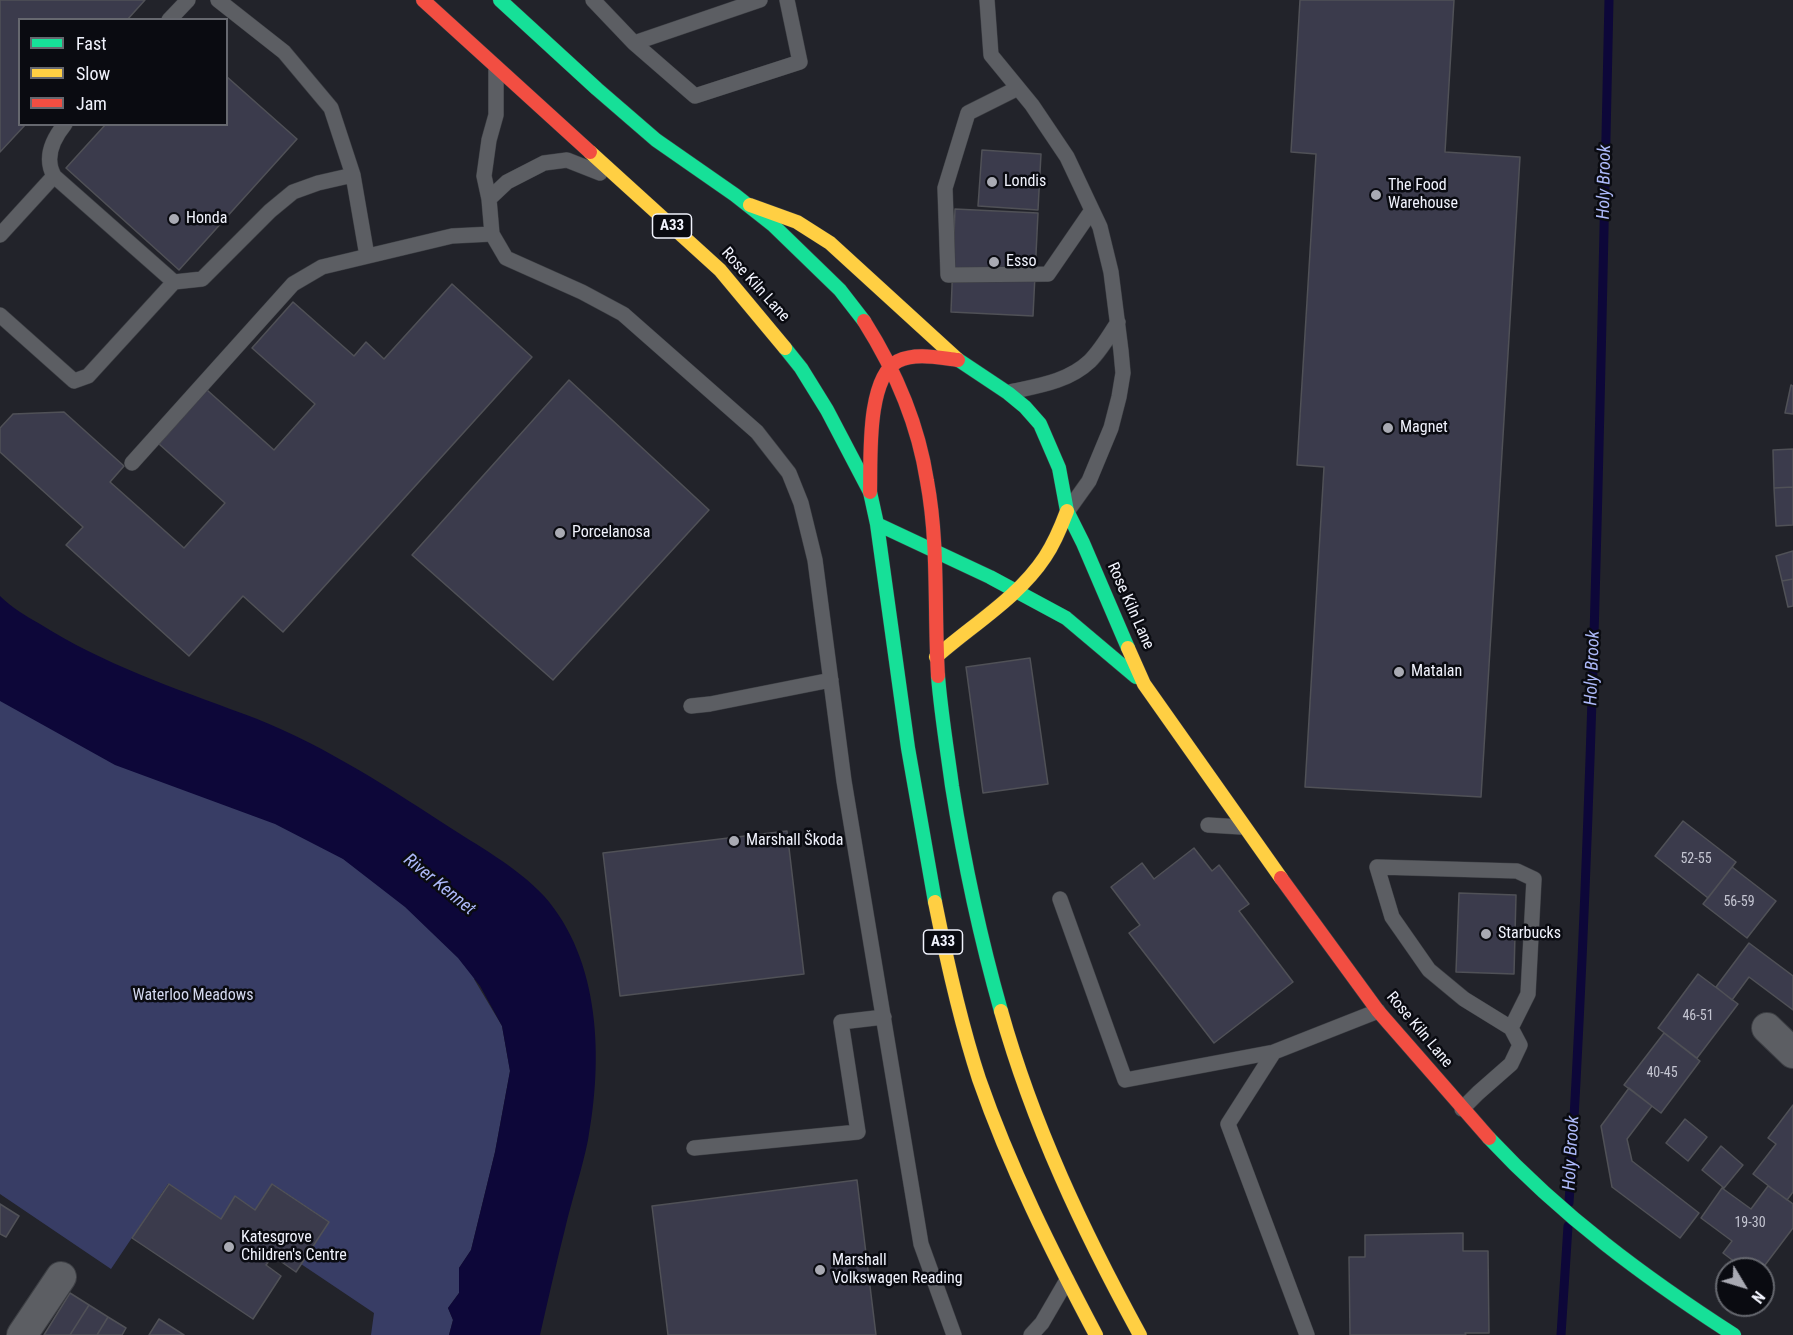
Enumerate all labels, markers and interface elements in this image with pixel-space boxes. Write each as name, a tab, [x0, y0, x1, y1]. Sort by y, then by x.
legend	[18, 18, 228, 126]
text: Fast	[76, 33, 107, 54]
text: Slow	[76, 63, 110, 84]
text: Jam	[76, 93, 107, 114]
water label: Holy Brook	[1594, 144, 1616, 220]
place label: Londis	[1004, 172, 1046, 192]
marker: Londis	[985, 175, 999, 189]
place label: The Food Warehouse	[1388, 176, 1458, 214]
marker: The Food Warehouse	[1369, 188, 1383, 202]
place label: Honda	[186, 209, 227, 229]
marker: Honda	[167, 212, 181, 226]
road number: A33	[652, 214, 692, 238]
street label: Rose Kiln Lane	[717, 244, 793, 326]
place label: Esso	[1006, 252, 1037, 272]
marker: Esso	[987, 255, 1001, 269]
place label: Magnet	[1400, 418, 1448, 438]
marker: Magnet	[1381, 421, 1395, 435]
place label: Porcelanosa	[572, 523, 650, 543]
marker: Porcelanosa	[553, 526, 567, 540]
street label: Rose Kiln Lane	[1102, 560, 1158, 652]
water label: Holy Brook	[1581, 630, 1605, 706]
place label: Matalan	[1411, 662, 1462, 682]
marker: Matalan	[1392, 665, 1406, 679]
place label: Marshall Škoda	[746, 831, 843, 851]
marker: Marshall Škoda	[727, 834, 741, 848]
water label: River Kennet	[399, 850, 479, 920]
house number: 52-55	[1680, 851, 1712, 867]
house number: 56-59	[1723, 894, 1755, 910]
place label: Starbucks	[1498, 924, 1561, 944]
marker: Starbucks	[1479, 927, 1493, 941]
road number: A33	[924, 930, 962, 954]
park label: Waterloo Meadows	[132, 986, 254, 1006]
street label: Rose Kiln Lane	[1382, 988, 1456, 1072]
house number: 46-51	[1682, 1008, 1714, 1024]
house number: 40-45	[1646, 1065, 1678, 1081]
water label: Holy Brook	[1559, 1115, 1585, 1191]
house number: 19-30	[1734, 1215, 1766, 1231]
place label: Katesgrove Children's Centre	[241, 1228, 347, 1266]
marker: Katesgrove Children's Centre	[222, 1240, 236, 1254]
place label: Marshall Volkswagen Reading	[832, 1251, 963, 1289]
north arrow	[1715, 1257, 1775, 1317]
marker: Marshall Volkswagen Reading	[813, 1263, 827, 1277]
text: N	[1748, 1287, 1769, 1307]

